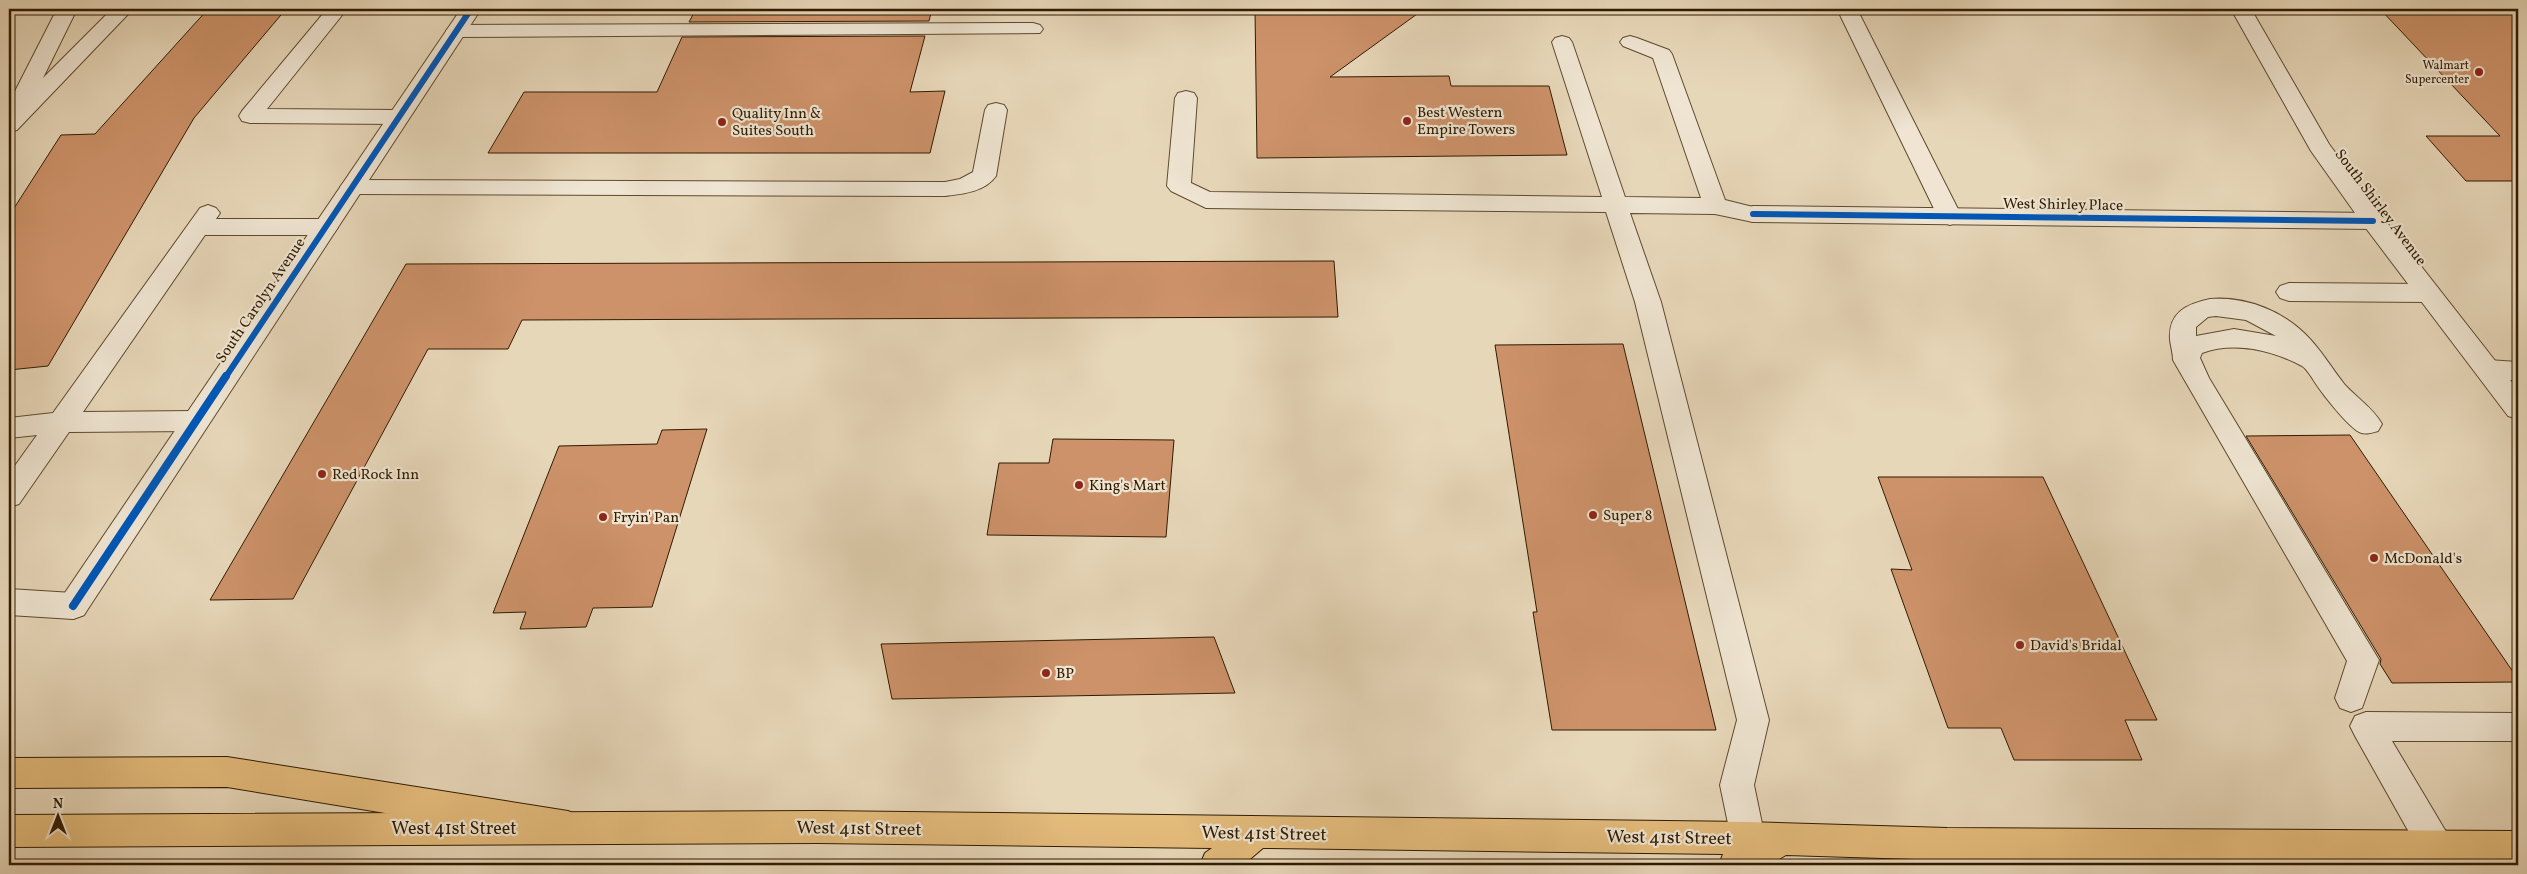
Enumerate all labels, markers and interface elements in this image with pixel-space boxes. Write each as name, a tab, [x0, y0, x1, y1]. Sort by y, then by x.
place label: Walmart Supercenter	[2405, 58, 2469, 88]
marker: Walmart Supercenter	[2473, 66, 2485, 78]
place label: Best Western Empire Towers	[1417, 103, 1515, 141]
place label: Quality Inn & Suites South	[732, 104, 821, 142]
marker: Best Western Empire Towers	[1401, 115, 1413, 127]
marker: Quality Inn & Suites South	[716, 116, 728, 128]
street label: South Shirley Avenue	[2329, 145, 2431, 271]
street label: West Shirley Place	[2003, 194, 2123, 217]
street label: South Carolyn Avenue	[211, 234, 311, 368]
place label: Red Rock Inn	[332, 465, 419, 486]
marker: Red Rock Inn	[316, 468, 328, 480]
place label: King's Mart	[1089, 476, 1166, 497]
marker: King's Mart	[1073, 479, 1085, 491]
place label: Super 8	[1603, 506, 1652, 527]
place label: Fryin' Pan	[613, 508, 679, 529]
marker: Super 8	[1587, 509, 1599, 521]
marker: Fryin' Pan	[597, 511, 609, 523]
place label: McDonald's	[2384, 549, 2462, 570]
marker: McDonald's	[2368, 552, 2380, 564]
place label: David's Bridal	[2030, 636, 2122, 657]
marker: David's Bridal	[2014, 639, 2026, 651]
place label: BP	[1056, 664, 1074, 685]
marker: BP	[1040, 667, 1052, 679]
north arrow	[32, 792, 82, 842]
text: N	[53, 795, 63, 814]
street label: West 41st Street	[796, 816, 922, 843]
street label: West 41st Street	[391, 817, 517, 842]
street label: West 41st Street	[1201, 821, 1327, 848]
street label: West 41st Street	[1606, 825, 1732, 852]

